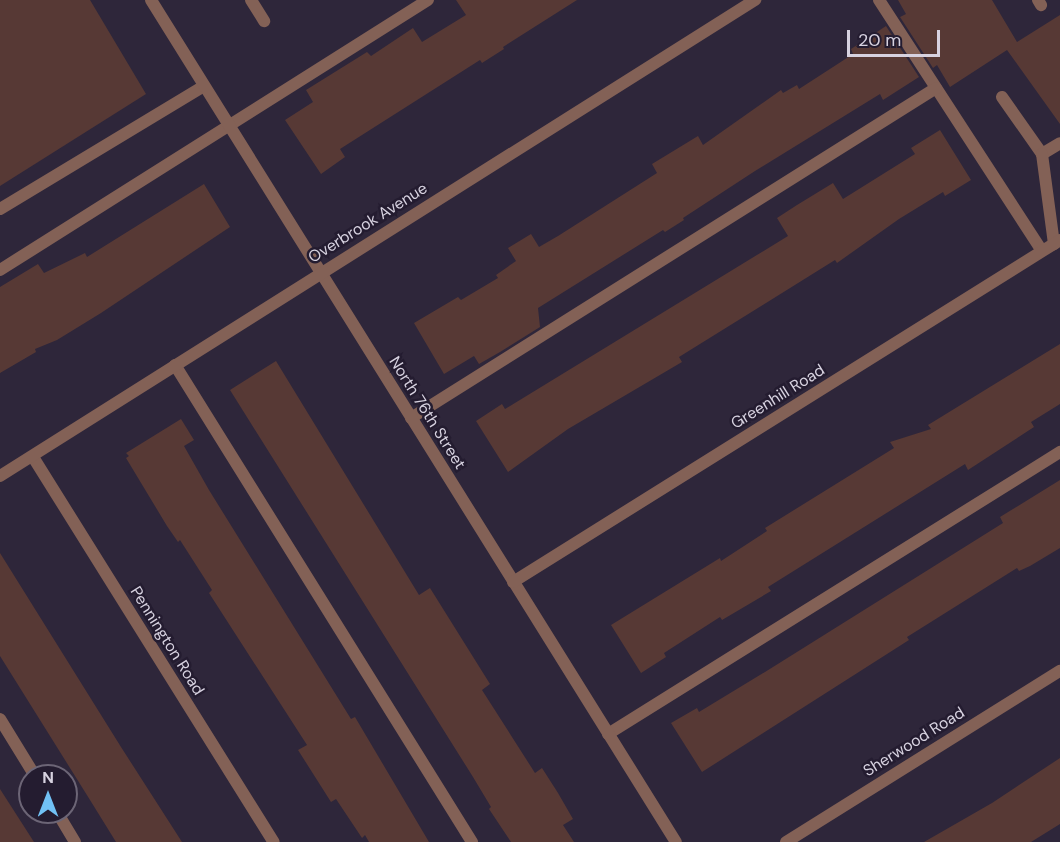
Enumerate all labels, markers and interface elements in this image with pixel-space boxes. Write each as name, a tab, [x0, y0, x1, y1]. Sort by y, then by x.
scale bar	[850, 18, 943, 56]
text: 20 m	[858, 28, 901, 52]
street label: Overbrook Avenue	[305, 179, 431, 267]
street label: North 76th Street	[385, 353, 469, 473]
street label: Greenhill Road	[728, 361, 828, 433]
street label: Pennington Road	[126, 583, 208, 699]
street label: Sherwood Road	[860, 703, 968, 781]
north arrow	[18, 764, 78, 824]
text: N	[42, 767, 54, 788]

